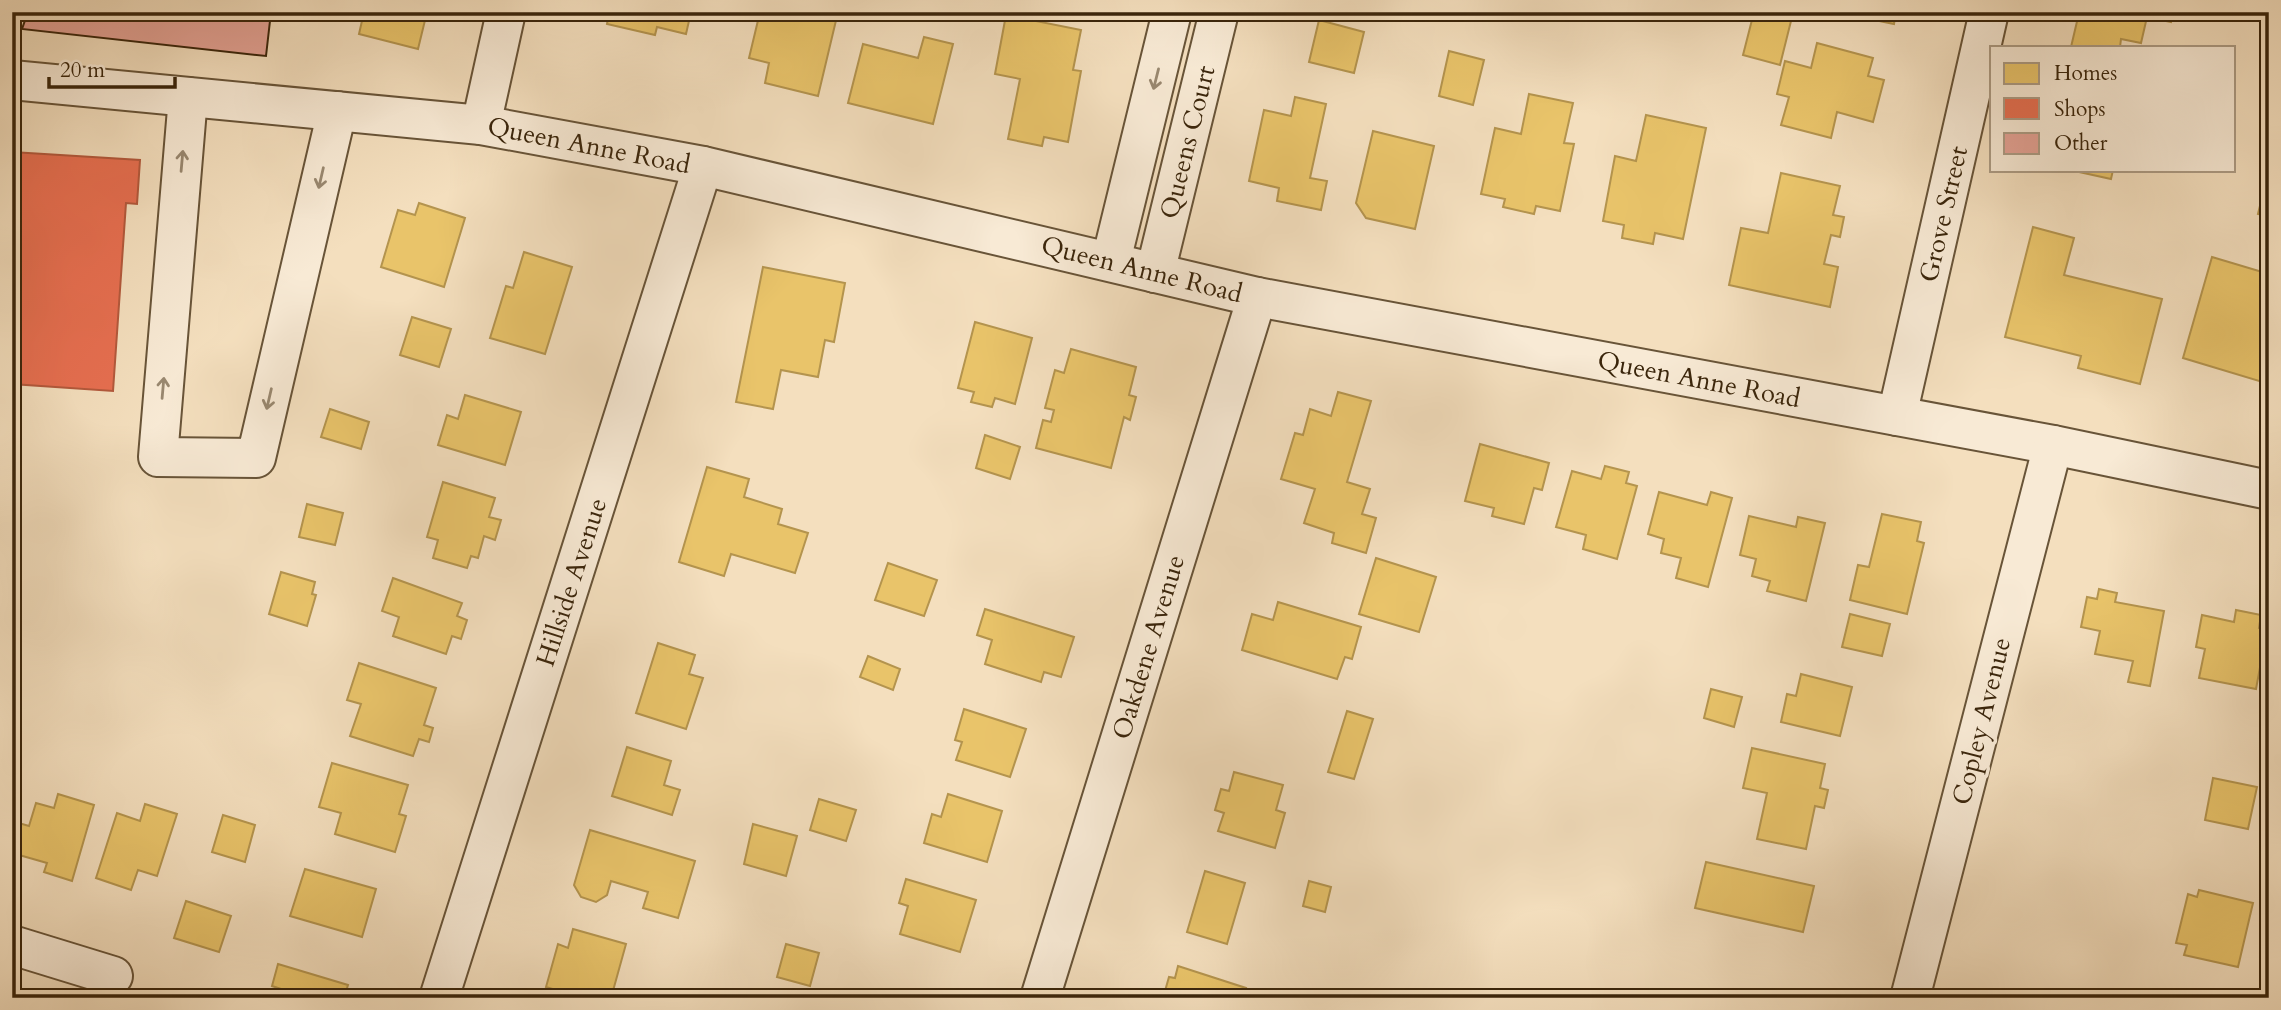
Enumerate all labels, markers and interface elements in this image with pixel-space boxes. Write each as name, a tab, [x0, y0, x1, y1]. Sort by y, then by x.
scale bar	[49, 46, 175, 90]
legend	[1990, 46, 2236, 172]
text: 20 m	[60, 56, 105, 85]
text: Homes	[2054, 59, 2117, 88]
street label: Queens Court	[1152, 62, 1223, 222]
one-way arrow	[1148, 67, 1161, 89]
text: Shops	[2054, 95, 2106, 124]
street label: Queen Anne Road	[484, 109, 694, 182]
text: Other	[2054, 129, 2108, 158]
street label: Grove Street	[1911, 143, 1976, 286]
one-way arrow	[176, 150, 189, 173]
one-way arrow	[314, 166, 328, 189]
street label: Queen Anne Road	[1038, 228, 1246, 311]
street label: Queen Anne Road	[1594, 343, 1804, 416]
one-way arrow	[157, 377, 170, 400]
one-way arrow	[262, 387, 276, 410]
street label: Hillside Avenue	[528, 493, 615, 671]
street label: Oakdene Avenue	[1104, 551, 1193, 744]
street label: Copley Avenue	[1944, 634, 2019, 808]

